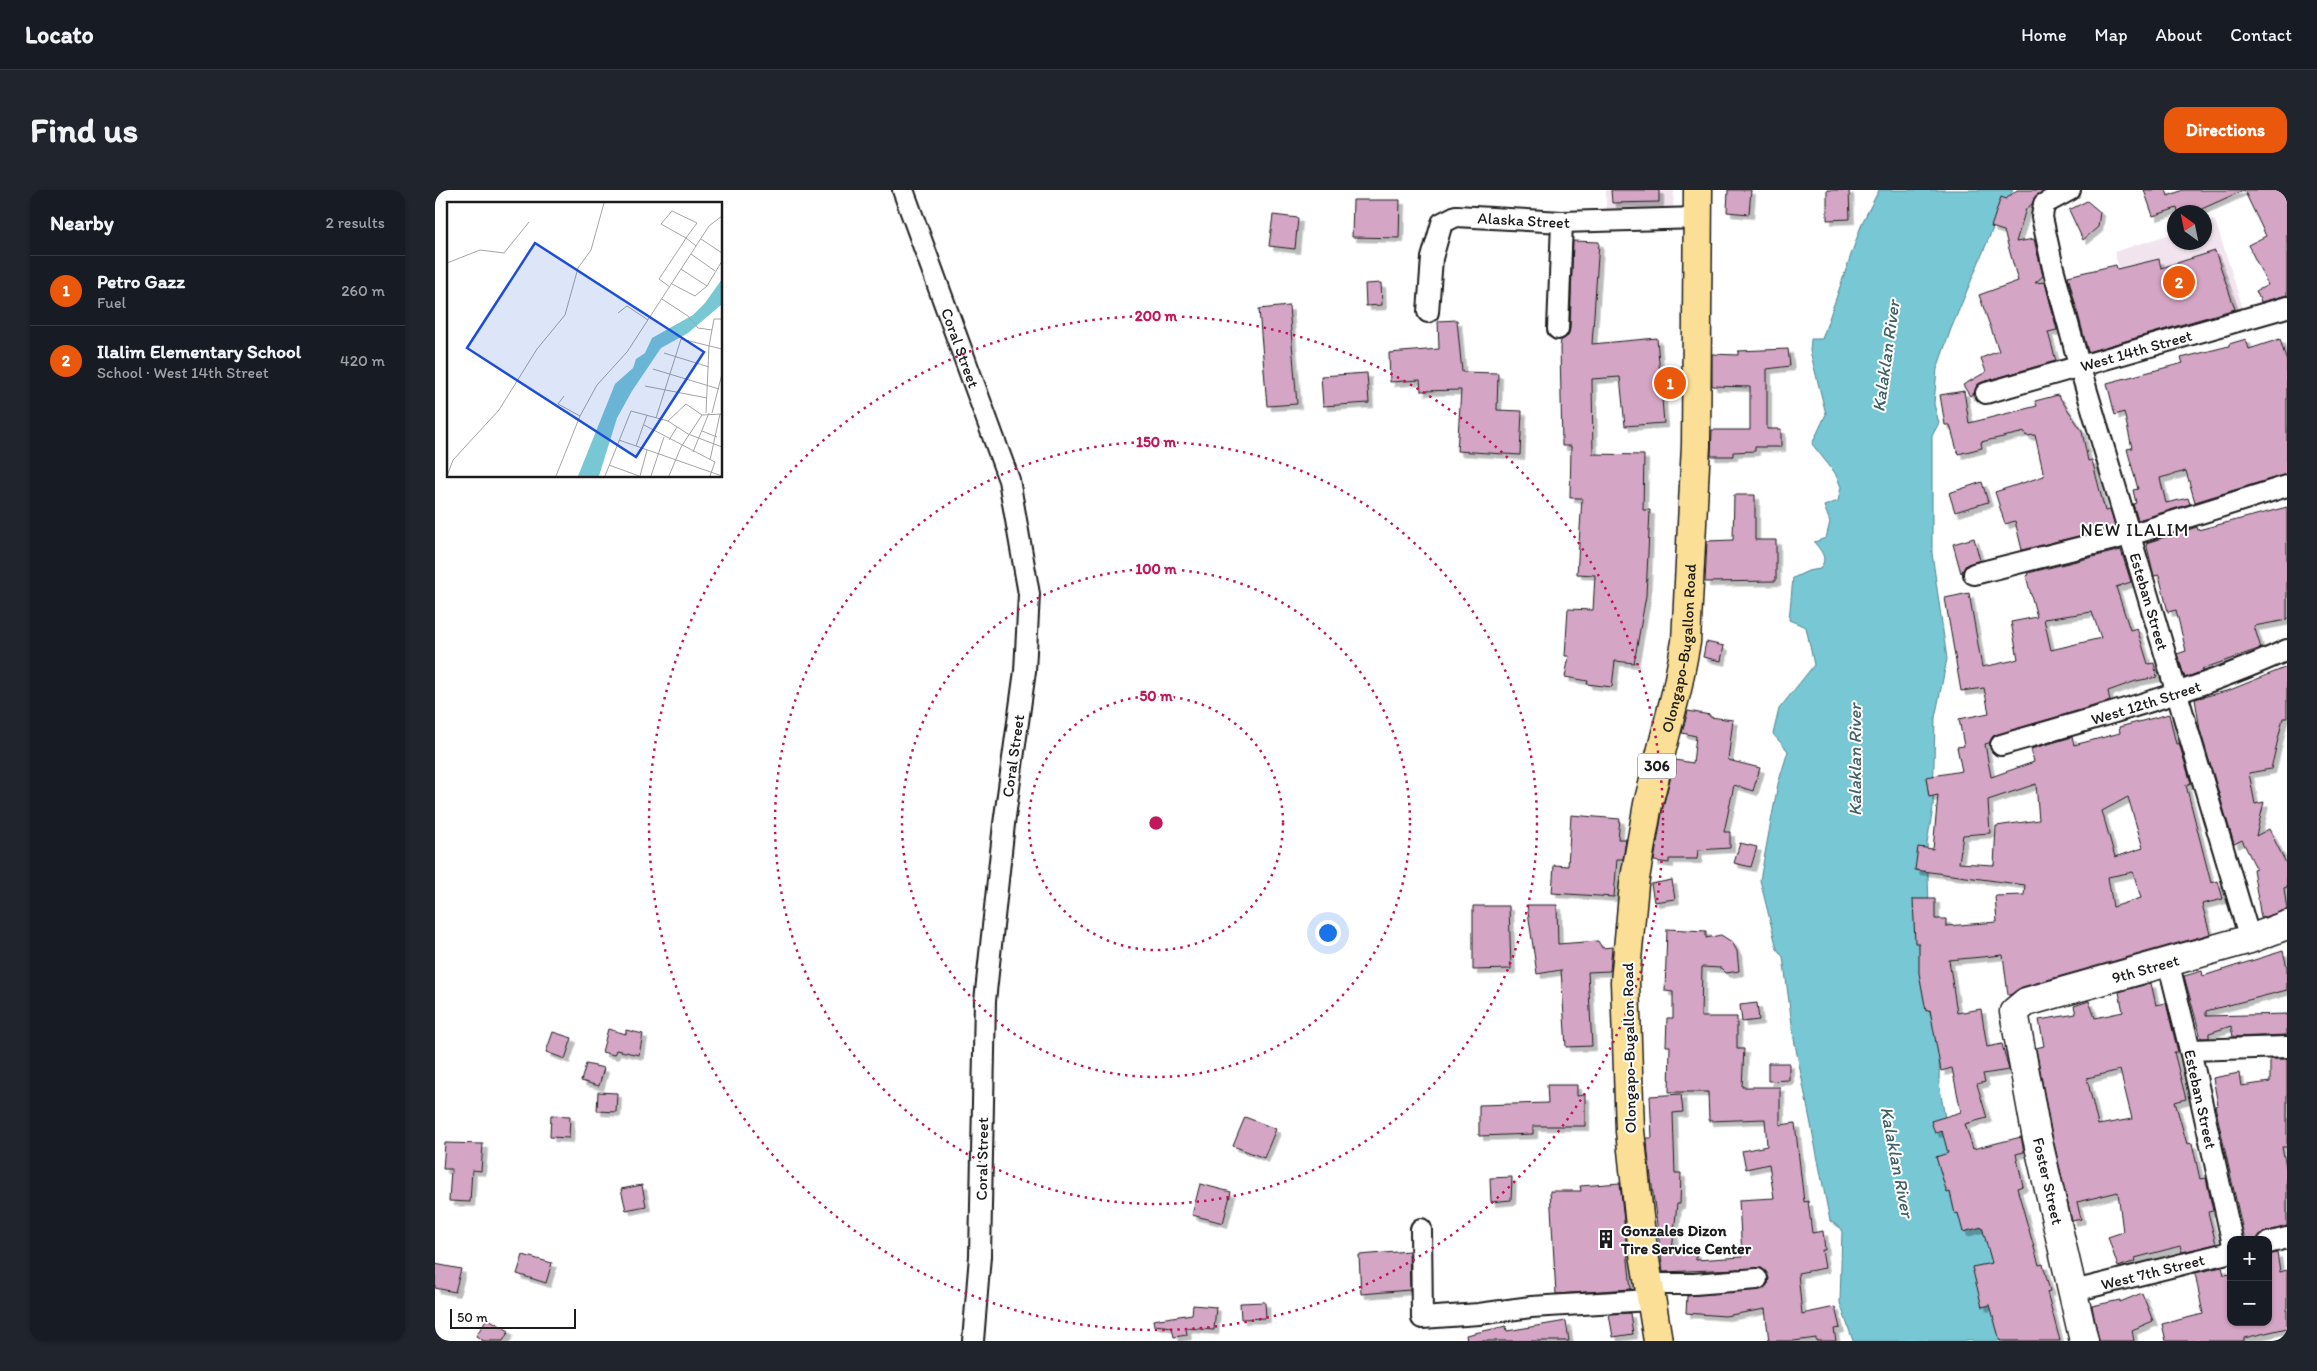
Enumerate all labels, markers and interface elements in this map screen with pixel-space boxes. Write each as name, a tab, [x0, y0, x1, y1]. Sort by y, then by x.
text: Locato	[25, 20, 94, 49]
text: Home	[2021, 24, 2067, 46]
text: Map	[2095, 24, 2128, 46]
text: About	[2156, 24, 2202, 46]
text: Contact	[2230, 24, 2292, 46]
button: Directions	[2164, 107, 2287, 153]
text: Find us	[30, 109, 138, 151]
inset map	[447, 202, 723, 478]
north arrow	[2167, 205, 2212, 250]
street label: Alaska Street	[1477, 208, 1570, 232]
text: Nearby	[50, 210, 114, 235]
text: 2 results	[325, 213, 385, 232]
pin: 2	[2163, 263, 2195, 301]
text: Petro Gazz	[97, 270, 185, 293]
text: 1	[62, 281, 70, 300]
text: 260 m	[341, 281, 385, 300]
text: Fuel	[97, 293, 126, 312]
water label: Kalaklan River	[1867, 297, 1905, 413]
street label: Coral Street	[937, 305, 984, 390]
text: 200 m	[1135, 307, 1178, 325]
street label: West 14th Street	[2078, 325, 2194, 375]
text: Ilalim Elementary School	[97, 340, 301, 363]
text: 2	[62, 351, 70, 370]
text: 420 m	[340, 351, 385, 370]
text: School · West 14th Street	[97, 363, 269, 382]
pin: 1	[1654, 364, 1686, 402]
text: 150 m	[1136, 433, 1176, 451]
district label: NEW ILALIM	[2081, 519, 2189, 541]
street label: Esteban Street	[2126, 550, 2173, 653]
text: 100 m	[1135, 560, 1177, 578]
street label: Olongapo-Bugallon Road	[1657, 563, 1699, 735]
street label: West 12th Street	[2089, 676, 2203, 728]
text: 50 m	[1139, 687, 1173, 705]
water label: Kalaklan River	[1844, 702, 1866, 816]
street label: Coral Street	[998, 713, 1028, 799]
road number: 306	[1638, 754, 1676, 778]
centre of rings	[1147, 814, 1165, 832]
your location	[1315, 920, 1341, 946]
street label: 9th Street	[2110, 950, 2181, 987]
street label: Olongapo-Bugallon Road	[1618, 962, 1640, 1134]
street label: Esteban Street	[2181, 1048, 2221, 1151]
water label: Kalaklan River	[1875, 1105, 1919, 1221]
street label: Coral Street	[972, 1117, 992, 1201]
street label: Foster Street	[2029, 1136, 2067, 1226]
place label: Gonzales Dizon Tire Service Center	[1620, 1221, 1752, 1258]
building icon: Gonzales Dizon Tire Service Center	[1595, 1228, 1617, 1250]
map controls	[2227, 1236, 2272, 1326]
button: +	[2227, 1236, 2272, 1281]
street label: West 7th Street	[2099, 1249, 2206, 1294]
button: −	[2227, 1281, 2272, 1326]
scale bar	[450, 1306, 576, 1329]
text: 50 m	[457, 1309, 488, 1326]

